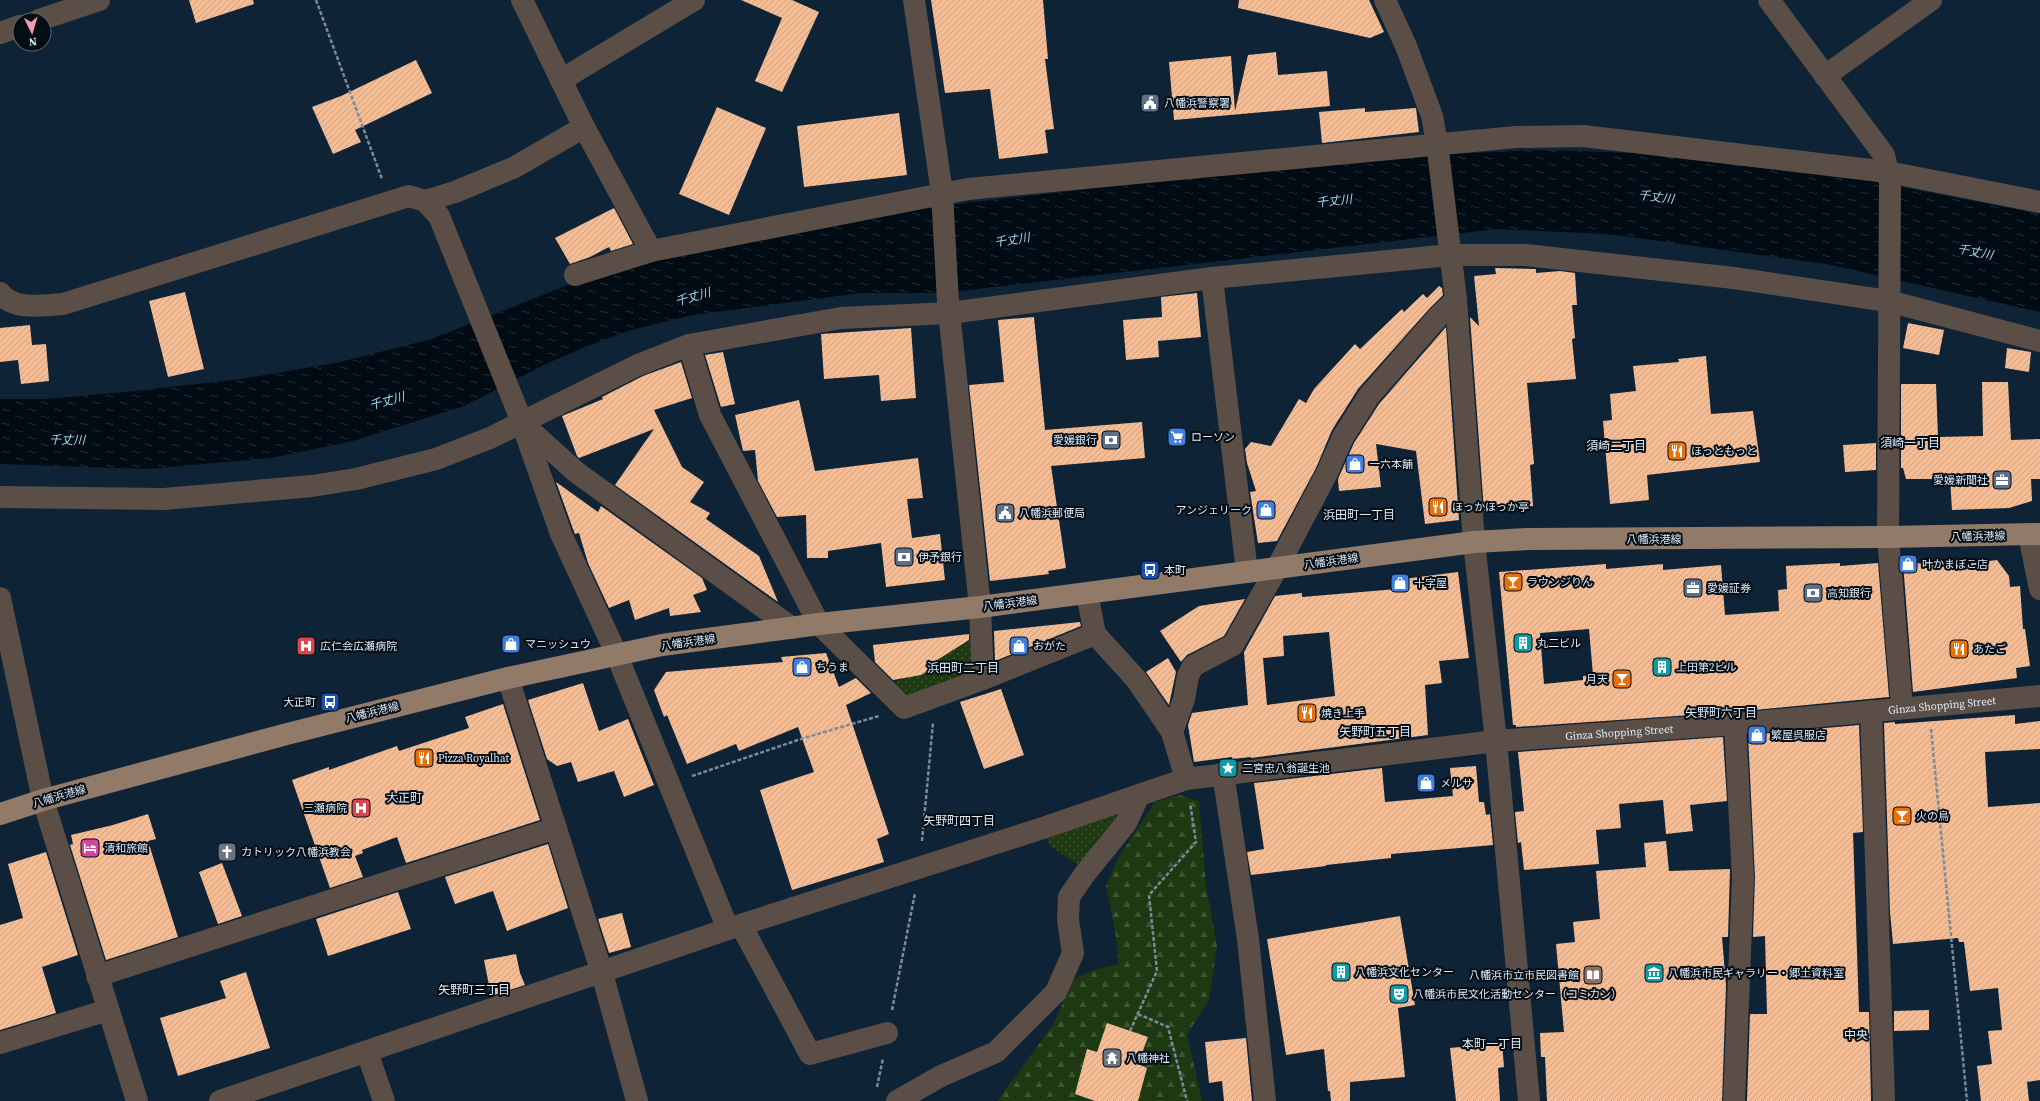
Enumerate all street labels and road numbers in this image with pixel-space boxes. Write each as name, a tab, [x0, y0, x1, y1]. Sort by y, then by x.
street label: 八幡浜港線	[1950, 529, 2006, 544]
street label: 八幡浜港線	[1627, 532, 1682, 547]
street label: 八幡浜港線	[1303, 550, 1359, 573]
street label: 八幡浜港線	[982, 593, 1038, 614]
street label: 八幡浜港線	[660, 631, 716, 654]
street label: Ginza Shopping Street	[1887, 693, 1997, 718]
street label: 八幡浜港線	[344, 699, 401, 726]
street label: Ginza Shopping Street	[1565, 721, 1674, 744]
street label: 八幡浜港線	[31, 782, 88, 811]

